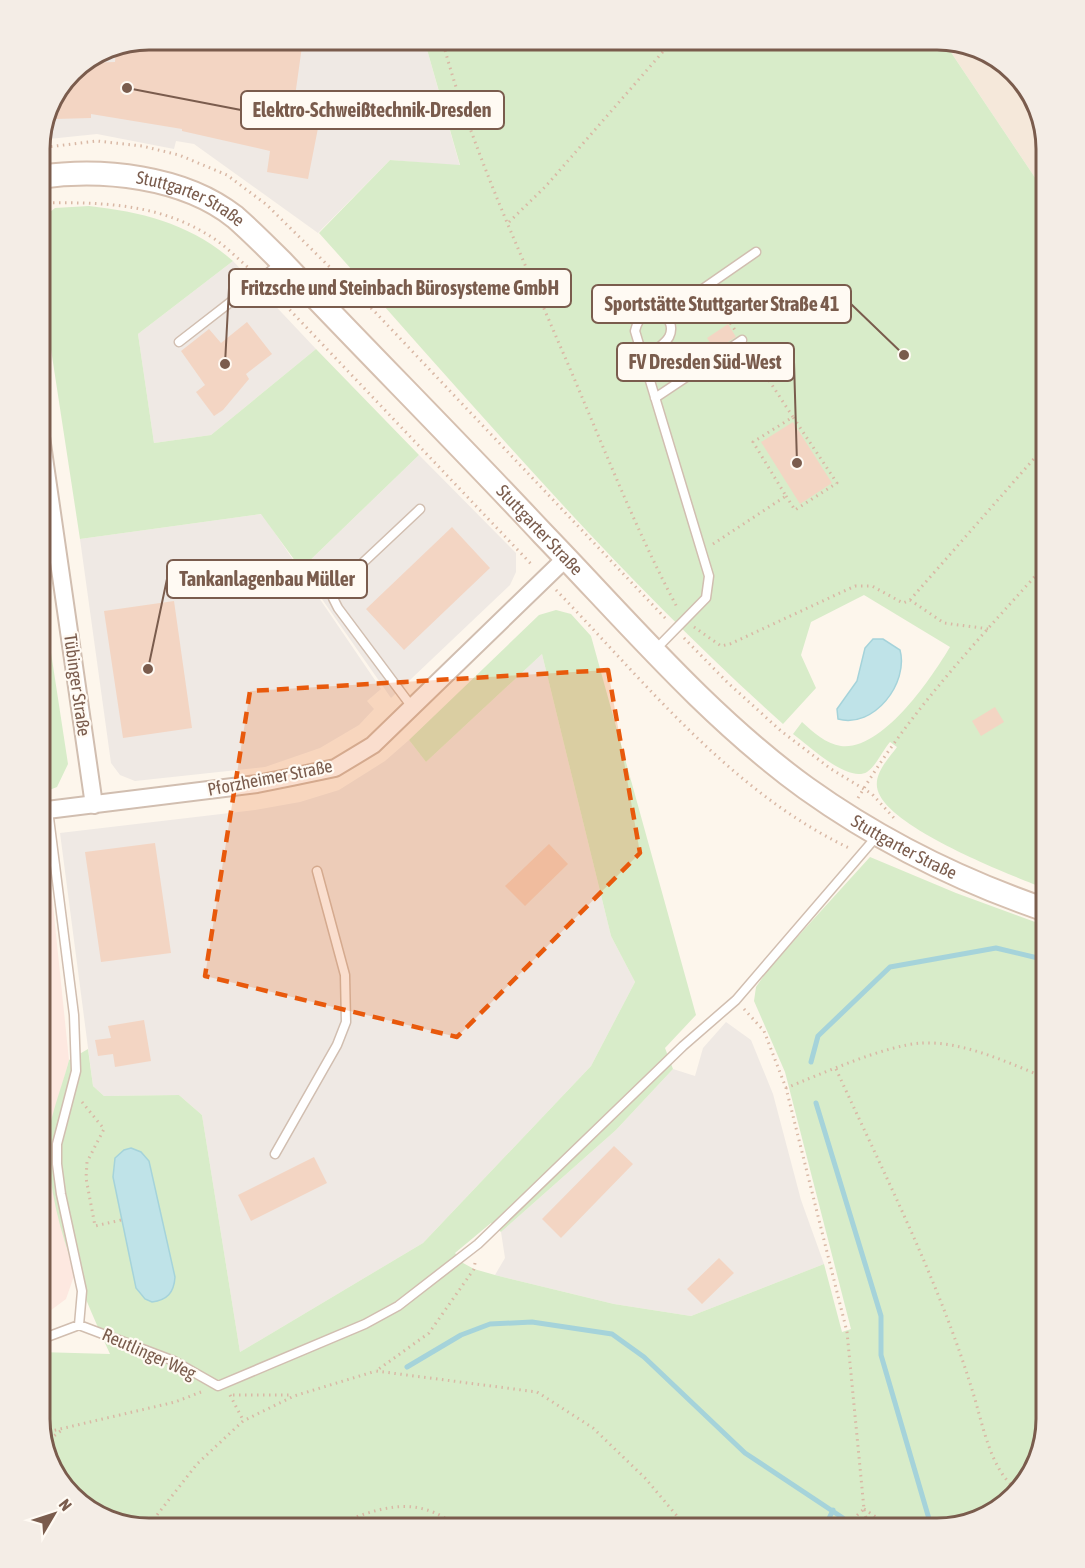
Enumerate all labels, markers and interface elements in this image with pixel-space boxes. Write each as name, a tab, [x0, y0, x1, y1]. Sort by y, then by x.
callout: Elektro-Schweißtechnik-Dresden	[241, 91, 504, 129]
text: Elektro-Schweißtechnik-Dresden	[252, 98, 492, 121]
street label: Stuttgarter Straße	[135, 167, 249, 230]
callout: Fritzsche und Steinbach Bürosysteme GmbH	[229, 269, 571, 307]
text: Fritzsche und Steinbach Bürosysteme GmbH	[241, 276, 559, 299]
callout: Sportstätte Stuttgarter Straße 41	[592, 285, 851, 323]
text: Sportstätte Stuttgarter Straße 41	[605, 292, 839, 315]
callout: FV Dresden Süd-West	[617, 343, 794, 381]
text: FV Dresden Süd-West	[628, 350, 782, 373]
street label: Stuttgarter Straße	[492, 480, 588, 579]
callout: Tankanlagenbau Müller	[167, 560, 367, 598]
text: Tankanlagenbau Müller	[179, 567, 356, 590]
street label: Tübinger Straße	[60, 632, 95, 737]
street label: Pforzheimer Straße	[206, 755, 334, 800]
street label: Stuttgarter Straße	[848, 810, 960, 883]
street label: Reutlinger Weg	[99, 1324, 200, 1384]
north arrow	[24, 1484, 84, 1544]
text: N	[56, 1495, 76, 1514]

